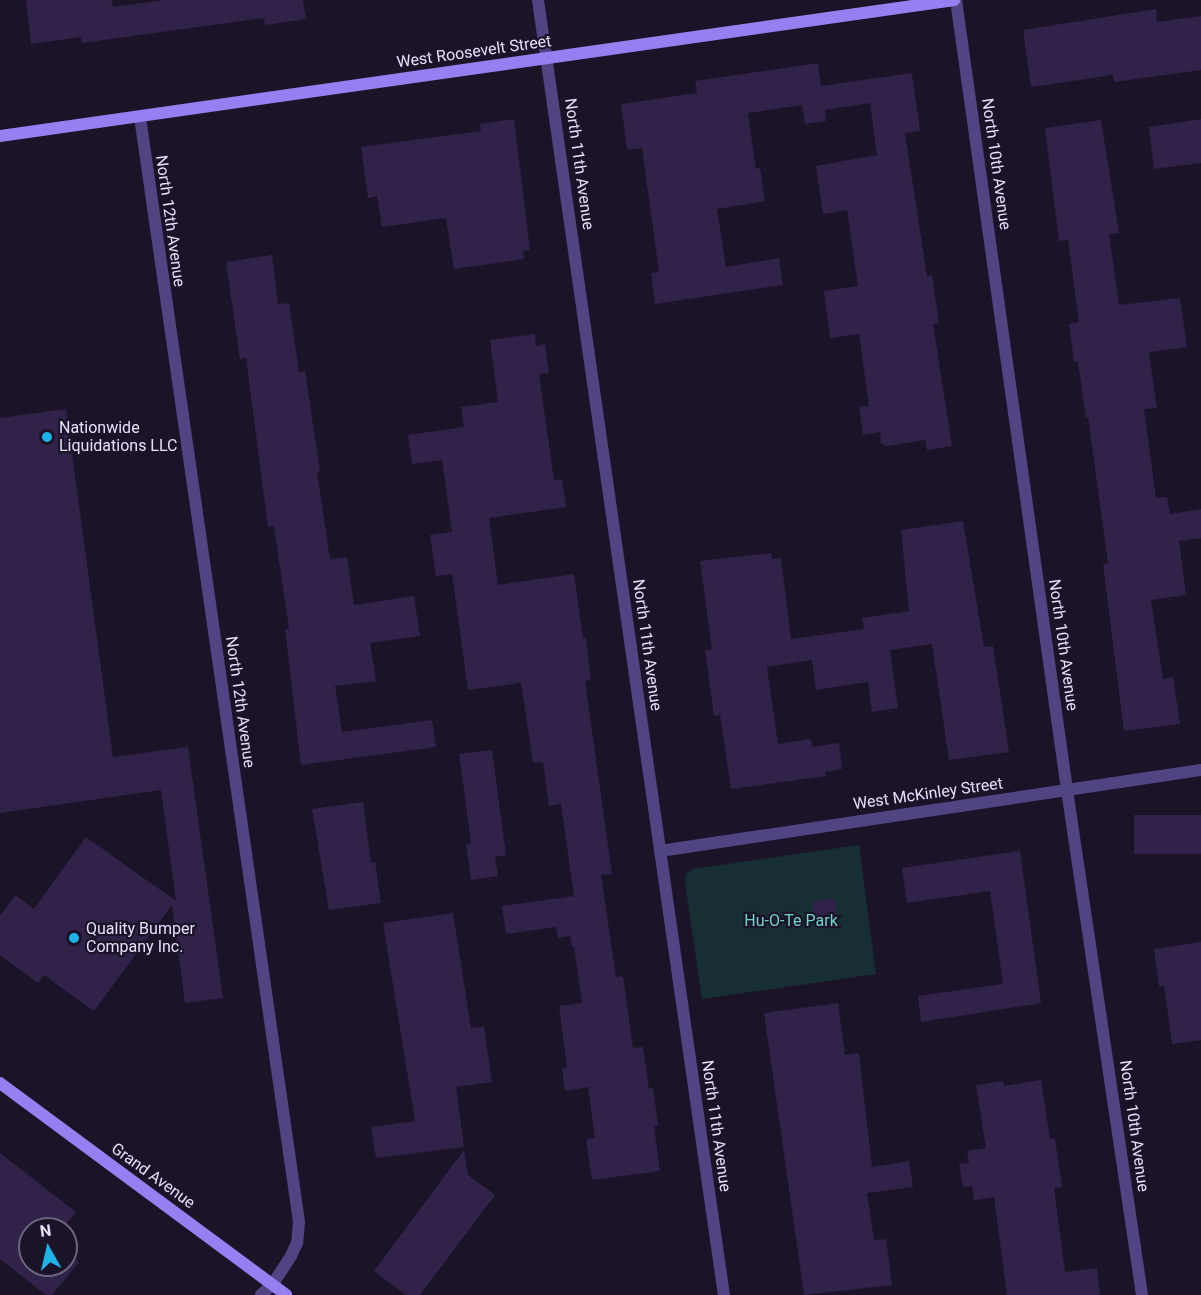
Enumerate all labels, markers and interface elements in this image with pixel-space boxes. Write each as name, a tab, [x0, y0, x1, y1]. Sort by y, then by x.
street label: West Roosevelt Street	[395, 32, 553, 72]
street label: North 11th Avenue	[560, 97, 598, 231]
street label: North 10th Avenue	[977, 97, 1015, 231]
street label: North 12th Avenue	[151, 154, 189, 288]
place label: Nationwide Liquidations LLC	[59, 418, 177, 456]
marker: Nationwide Liquidations LLC	[40, 430, 54, 444]
street label: North 11th Avenue	[628, 578, 666, 712]
street label: North 10th Avenue	[1044, 578, 1082, 712]
street label: North 12th Avenue	[221, 635, 259, 769]
street label: West McKinley Street	[852, 774, 1004, 814]
park label: Hu-O-Te Park	[744, 911, 838, 931]
place label: Quality Bumper Company Inc.	[86, 919, 195, 957]
marker: Quality Bumper Company Inc.	[67, 931, 81, 945]
street label: North 11th Avenue	[697, 1059, 735, 1193]
street label: North 10th Avenue	[1115, 1059, 1153, 1193]
street label: Grand Avenue	[107, 1139, 199, 1213]
north arrow	[18, 1217, 78, 1277]
text: N	[39, 1220, 53, 1241]

